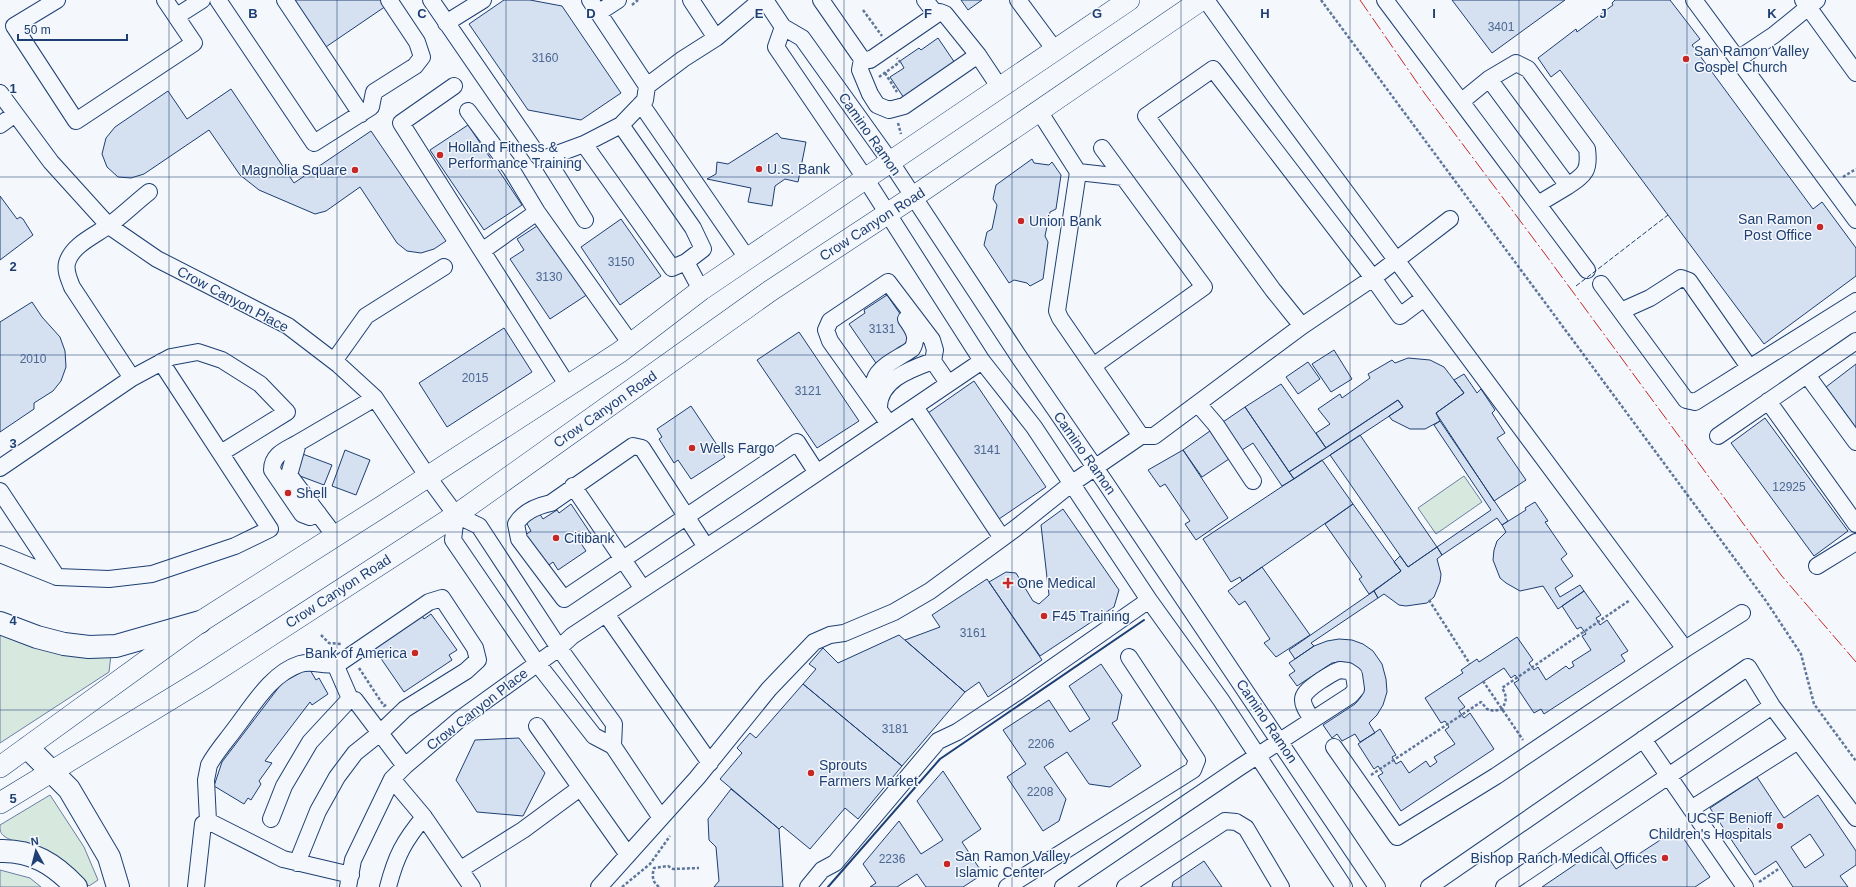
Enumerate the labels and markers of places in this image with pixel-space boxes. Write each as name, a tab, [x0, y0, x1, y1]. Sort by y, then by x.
place label: San Ramon Valley Gospel Church	[1694, 43, 1809, 75]
marker: San Ramon Valley Gospel Church	[1681, 54, 1691, 64]
place label: Holland Fitness & Performance Training	[448, 139, 582, 171]
marker: Holland Fitness & Performance Training	[435, 150, 445, 160]
place label: U.S. Bank	[767, 161, 831, 177]
place label: Magnolia Square	[241, 162, 347, 178]
marker: U.S. Bank	[754, 164, 764, 174]
marker: Magnolia Square	[350, 165, 360, 175]
place label: San Ramon Post Office	[1738, 211, 1812, 243]
place label: Union Bank	[1029, 213, 1102, 229]
marker: Union Bank	[1016, 216, 1026, 226]
marker: San Ramon Post Office	[1815, 222, 1825, 232]
place label: Wells Fargo	[700, 440, 775, 456]
marker: Wells Fargo	[687, 443, 697, 453]
place label: Shell	[296, 485, 327, 501]
marker: Shell	[283, 488, 293, 498]
place label: Citibank	[564, 530, 616, 546]
marker: Citibank	[551, 533, 561, 543]
place label: One Medical	[1017, 575, 1096, 591]
marker: One Medical	[1002, 577, 1014, 589]
place label: F45 Training	[1052, 608, 1130, 624]
marker: F45 Training	[1039, 611, 1049, 621]
place label: Bank of America	[305, 645, 407, 661]
marker: Bank of America	[410, 648, 420, 658]
place label: Sprouts Farmers Market	[819, 757, 918, 789]
marker: Sprouts Farmers Market	[806, 768, 816, 778]
place label: UCSF Benioff Children's Hospitals	[1649, 810, 1772, 842]
marker: UCSF Benioff Children's Hospitals	[1775, 821, 1785, 831]
place label: San Ramon Valley Islamic Center	[955, 848, 1070, 880]
place label: Bishop Ranch Medical Offices	[1471, 850, 1657, 866]
marker: Bishop Ranch Medical Offices	[1660, 853, 1670, 863]
marker: San Ramon Valley Islamic Center	[942, 859, 952, 869]

